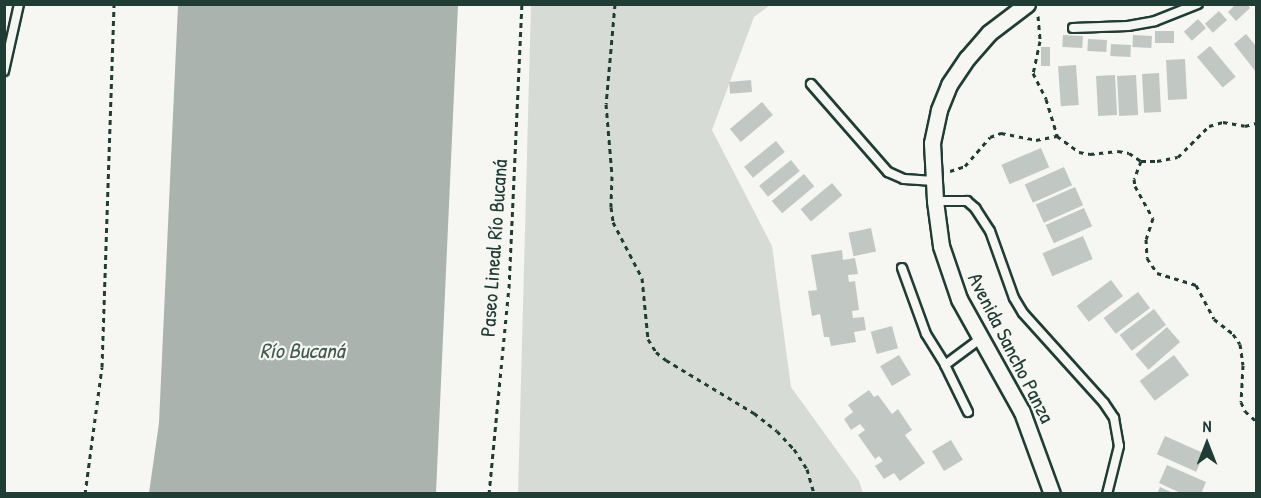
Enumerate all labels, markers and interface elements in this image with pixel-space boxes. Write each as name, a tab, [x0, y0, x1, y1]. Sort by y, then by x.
street label: Paseo Lineal Río Bucaná	[475, 158, 513, 338]
street label: Avenida Sancho Panza	[962, 269, 1060, 427]
water label: Río Bucaná	[260, 338, 344, 364]
north arrow	[1177, 414, 1237, 474]
text: N	[1203, 415, 1211, 437]

